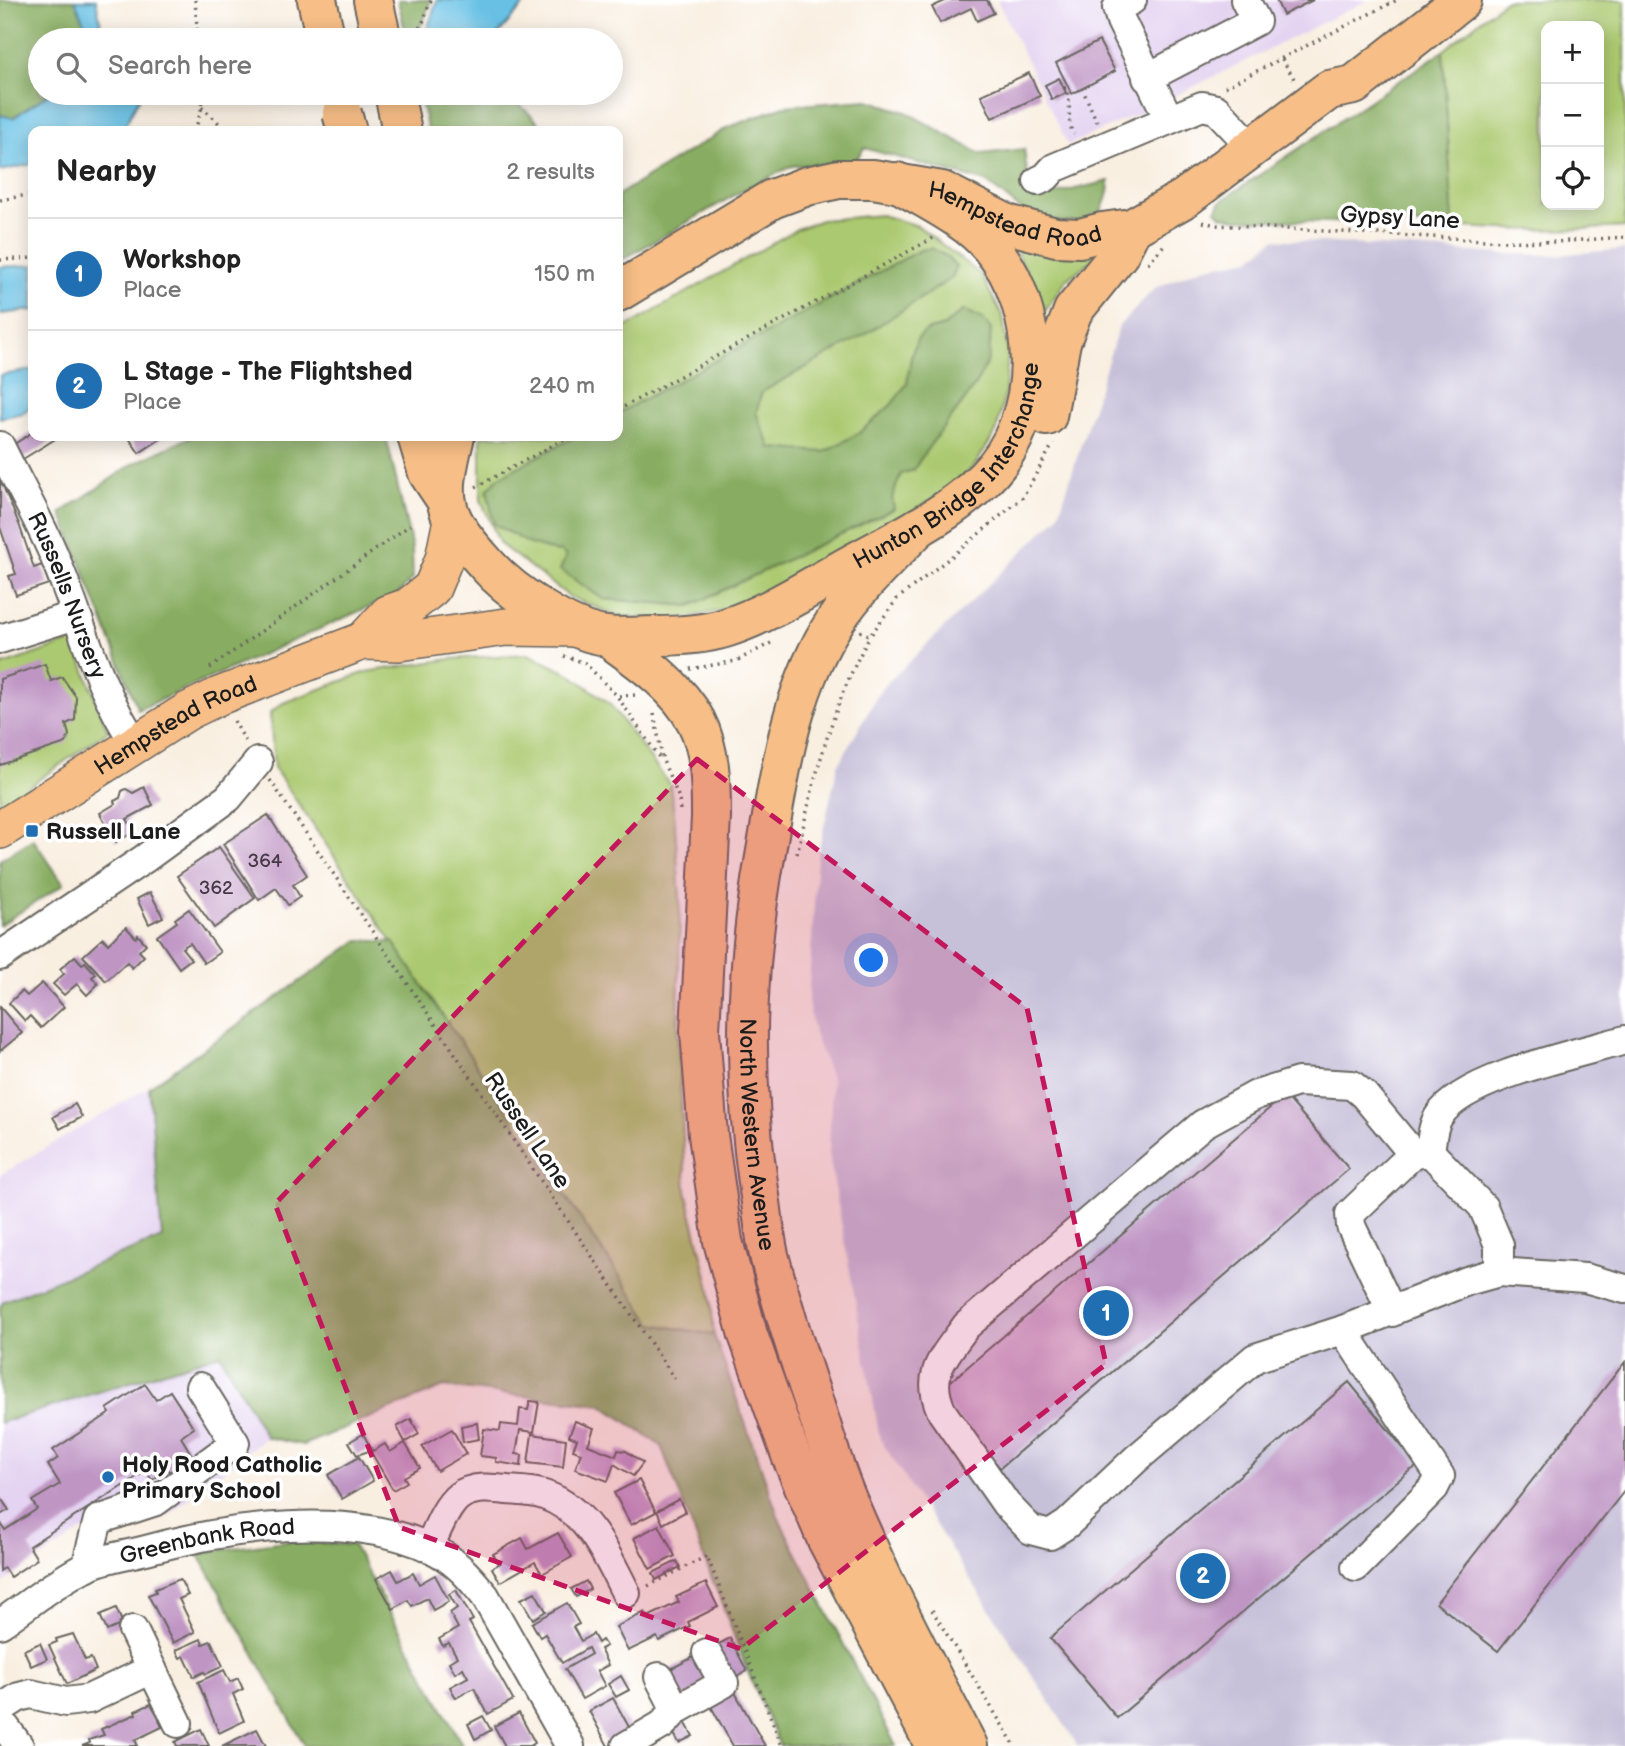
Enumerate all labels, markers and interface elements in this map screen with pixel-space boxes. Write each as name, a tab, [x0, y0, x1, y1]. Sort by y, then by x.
map controls	[1541, 21, 1604, 210]
button: +	[1541, 21, 1604, 84]
search box	[28, 28, 623, 105]
icon: search	[52, 48, 90, 86]
text: Search here	[108, 51, 252, 82]
button: −	[1541, 84, 1604, 147]
button: locate	[1541, 147, 1604, 210]
text: Nearby	[56, 154, 156, 190]
text: 2 results	[506, 158, 595, 186]
street label: Hempstead Road	[926, 176, 1105, 254]
street label: Gypsy Lane	[1339, 201, 1461, 235]
text: Workshop	[123, 245, 241, 276]
text: 1	[74, 260, 84, 288]
text: 150 m	[534, 260, 595, 288]
text: Place	[123, 276, 181, 304]
text: L Stage - The Flightshed	[123, 357, 413, 388]
street label: Hunton Bridge Interchange	[848, 362, 1045, 576]
text: 2	[72, 372, 86, 400]
text: 240 m	[529, 372, 595, 400]
text: Place	[123, 388, 181, 416]
street label: Russells Nursery	[21, 508, 112, 684]
street label: Hempstead Road	[89, 670, 261, 782]
place label: Russell Lane	[46, 818, 180, 846]
marker: Russell Lane	[24, 823, 40, 839]
house number: 364	[248, 850, 283, 873]
house number: 362	[199, 877, 234, 900]
your location	[854, 943, 888, 977]
street label: North Western Avenue	[733, 1018, 781, 1253]
street label: Russell Lane	[478, 1067, 576, 1194]
pin: 1	[1083, 1287, 1129, 1339]
place label: Holy Rood Catholic Primary School	[122, 1451, 323, 1505]
marker: Holy Rood Catholic Primary School	[100, 1469, 116, 1485]
street label: Greenbank Road	[117, 1513, 295, 1570]
pin: 2	[1180, 1550, 1226, 1602]

